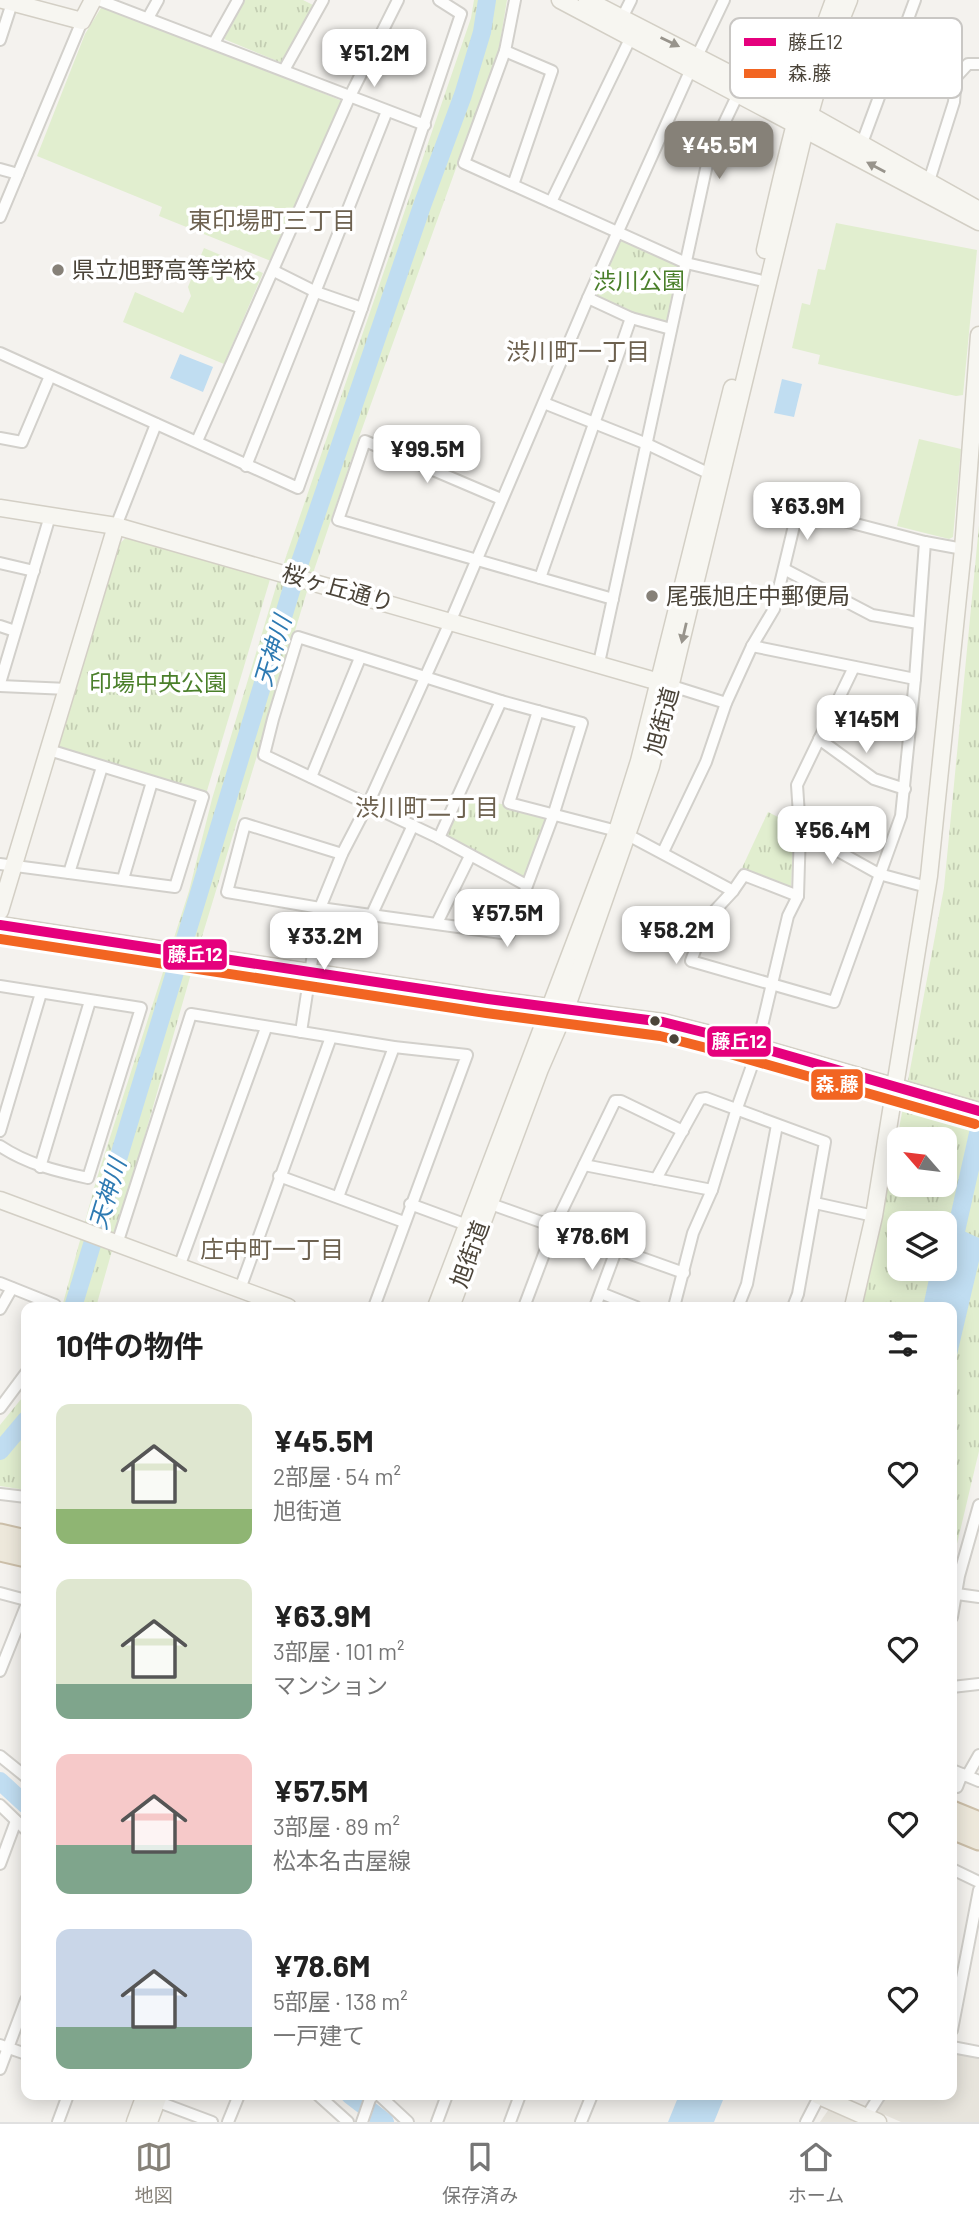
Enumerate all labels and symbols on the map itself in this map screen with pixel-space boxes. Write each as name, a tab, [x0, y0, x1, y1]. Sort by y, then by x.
legend	[730, 18, 962, 98]
pin: ¥51.2M	[317, 29, 431, 89]
text: 藤丘12	[788, 30, 843, 53]
one-way arrow	[660, 35, 680, 47]
text: 森.藤	[788, 61, 831, 84]
pin: ¥45.5M	[662, 122, 776, 181]
one-way arrow	[865, 161, 885, 173]
district label: 東印場町三丁目	[188, 205, 356, 234]
place label: 県立旭野高等学校	[72, 255, 256, 283]
marker: 県立旭野高等学校	[50, 262, 66, 278]
park label: 渋川公園	[593, 266, 685, 294]
district label: 渋川町一丁目	[506, 336, 650, 365]
pin: ¥99.5M	[370, 426, 484, 485]
pin: ¥63.9M	[750, 482, 864, 542]
street label: 桜ヶ丘通り	[279, 558, 397, 616]
place label: 尾張旭庄中郵便局	[666, 581, 850, 609]
marker: 尾張旭庄中郵便局	[644, 588, 660, 604]
water label: 天神川	[247, 609, 297, 689]
one-way arrow	[678, 622, 689, 644]
park label: 印場中央公園	[89, 668, 227, 696]
street label: 旭街道	[639, 684, 683, 758]
pin: ¥145M	[817, 696, 915, 755]
district label: 渋川町二丁目	[355, 792, 499, 821]
pin: ¥56.4M	[775, 806, 889, 866]
pin: ¥57.5M	[450, 890, 564, 949]
pin: ¥58.2M	[619, 906, 733, 966]
pin: ¥33.2M	[267, 912, 381, 972]
line badge: 藤丘12	[162, 938, 228, 971]
text: 藤丘12	[167, 942, 223, 965]
unlabelled marker	[648, 1014, 662, 1028]
line badge: 藤丘12	[706, 1025, 772, 1058]
text: 藤丘12	[711, 1029, 767, 1052]
unlabelled marker	[667, 1032, 681, 1046]
line badge: 森.藤	[810, 1068, 864, 1101]
text: 森.藤	[815, 1072, 859, 1095]
north arrow	[887, 1127, 957, 1197]
water label: 天神川	[82, 1152, 132, 1232]
pin: ¥78.6M	[535, 1212, 649, 1272]
street label: 旭街道	[444, 1216, 494, 1291]
district label: 庄中町一丁目	[200, 1234, 344, 1263]

